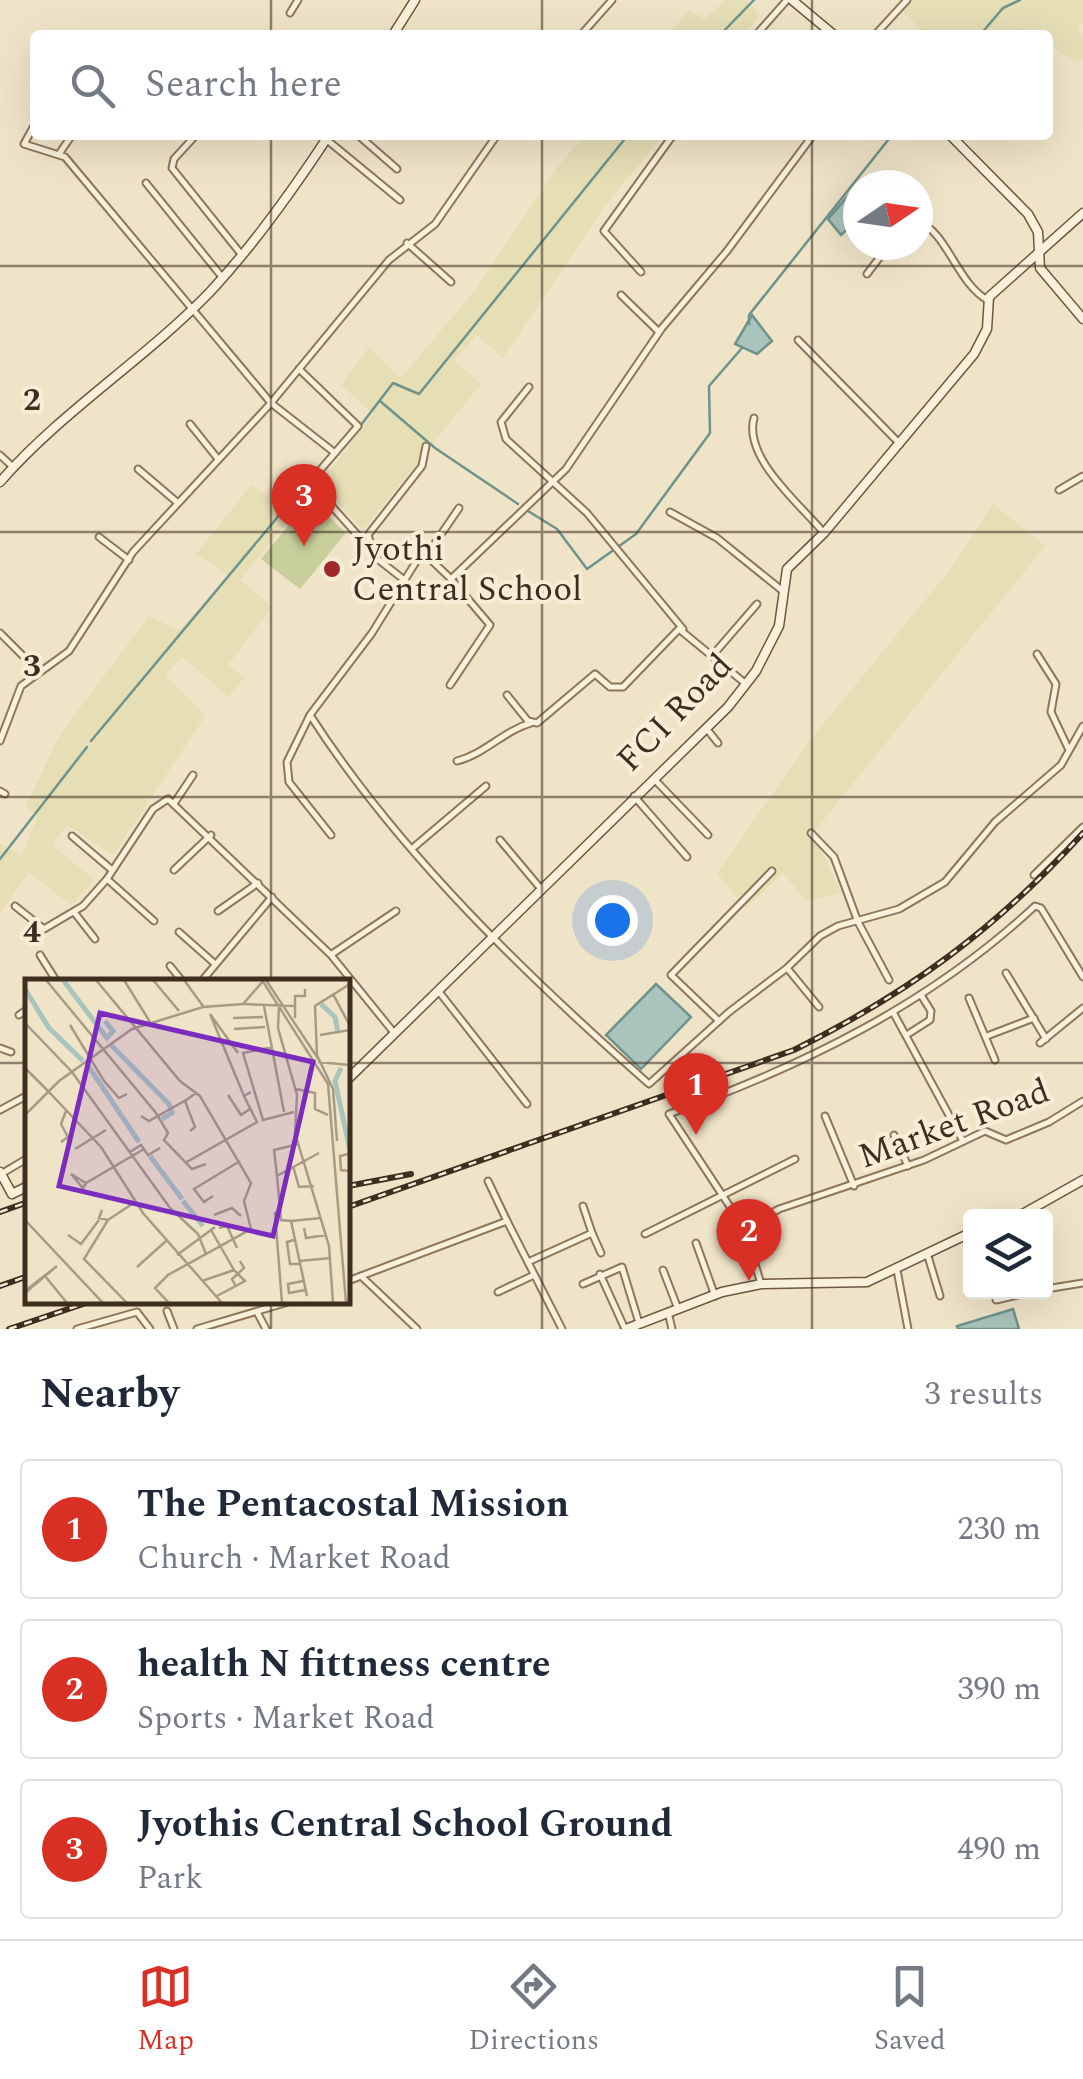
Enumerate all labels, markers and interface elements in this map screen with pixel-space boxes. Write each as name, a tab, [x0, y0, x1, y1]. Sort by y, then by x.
search box	[30, 30, 1053, 140]
text: Search here	[145, 56, 342, 114]
icon: search	[65, 58, 120, 113]
north arrow	[843, 170, 933, 260]
text: 2	[23, 376, 41, 425]
pin: 3	[272, 464, 336, 546]
place label: Jyothi Central School	[352, 523, 582, 616]
marker: Jyothi Central School	[321, 558, 343, 580]
street label: FCI Road	[604, 641, 746, 785]
text: 3	[23, 642, 41, 691]
your location	[587, 895, 638, 946]
text: 4	[23, 908, 41, 957]
inset map	[25, 979, 350, 1304]
pin: 1	[664, 1052, 728, 1135]
street label: Market Road	[851, 1065, 1057, 1183]
pin: 2	[716, 1198, 782, 1281]
map controls	[963, 1209, 1053, 1299]
button: layers	[963, 1209, 1053, 1299]
text: Nearby	[40, 1363, 179, 1426]
text: 3 results	[924, 1370, 1043, 1419]
text: The Pentacostal Mission	[137, 1476, 569, 1534]
text: 1	[66, 1505, 83, 1554]
text: 230 m	[957, 1505, 1041, 1554]
text: Church · Market Road	[137, 1534, 451, 1583]
text: health N fittness centre	[137, 1636, 551, 1694]
text: 2	[66, 1665, 83, 1714]
text: 390 m	[957, 1665, 1041, 1714]
text: Sports · Market Road	[137, 1694, 435, 1743]
text: Jyothis Central School Ground	[137, 1796, 673, 1854]
text: 3	[66, 1825, 83, 1874]
text: 490 m	[957, 1825, 1041, 1874]
text: Park	[137, 1854, 203, 1903]
tab: Map	[137, 1959, 194, 2062]
tab: Directions	[468, 1959, 599, 2062]
tab: Saved	[874, 1959, 946, 2062]

